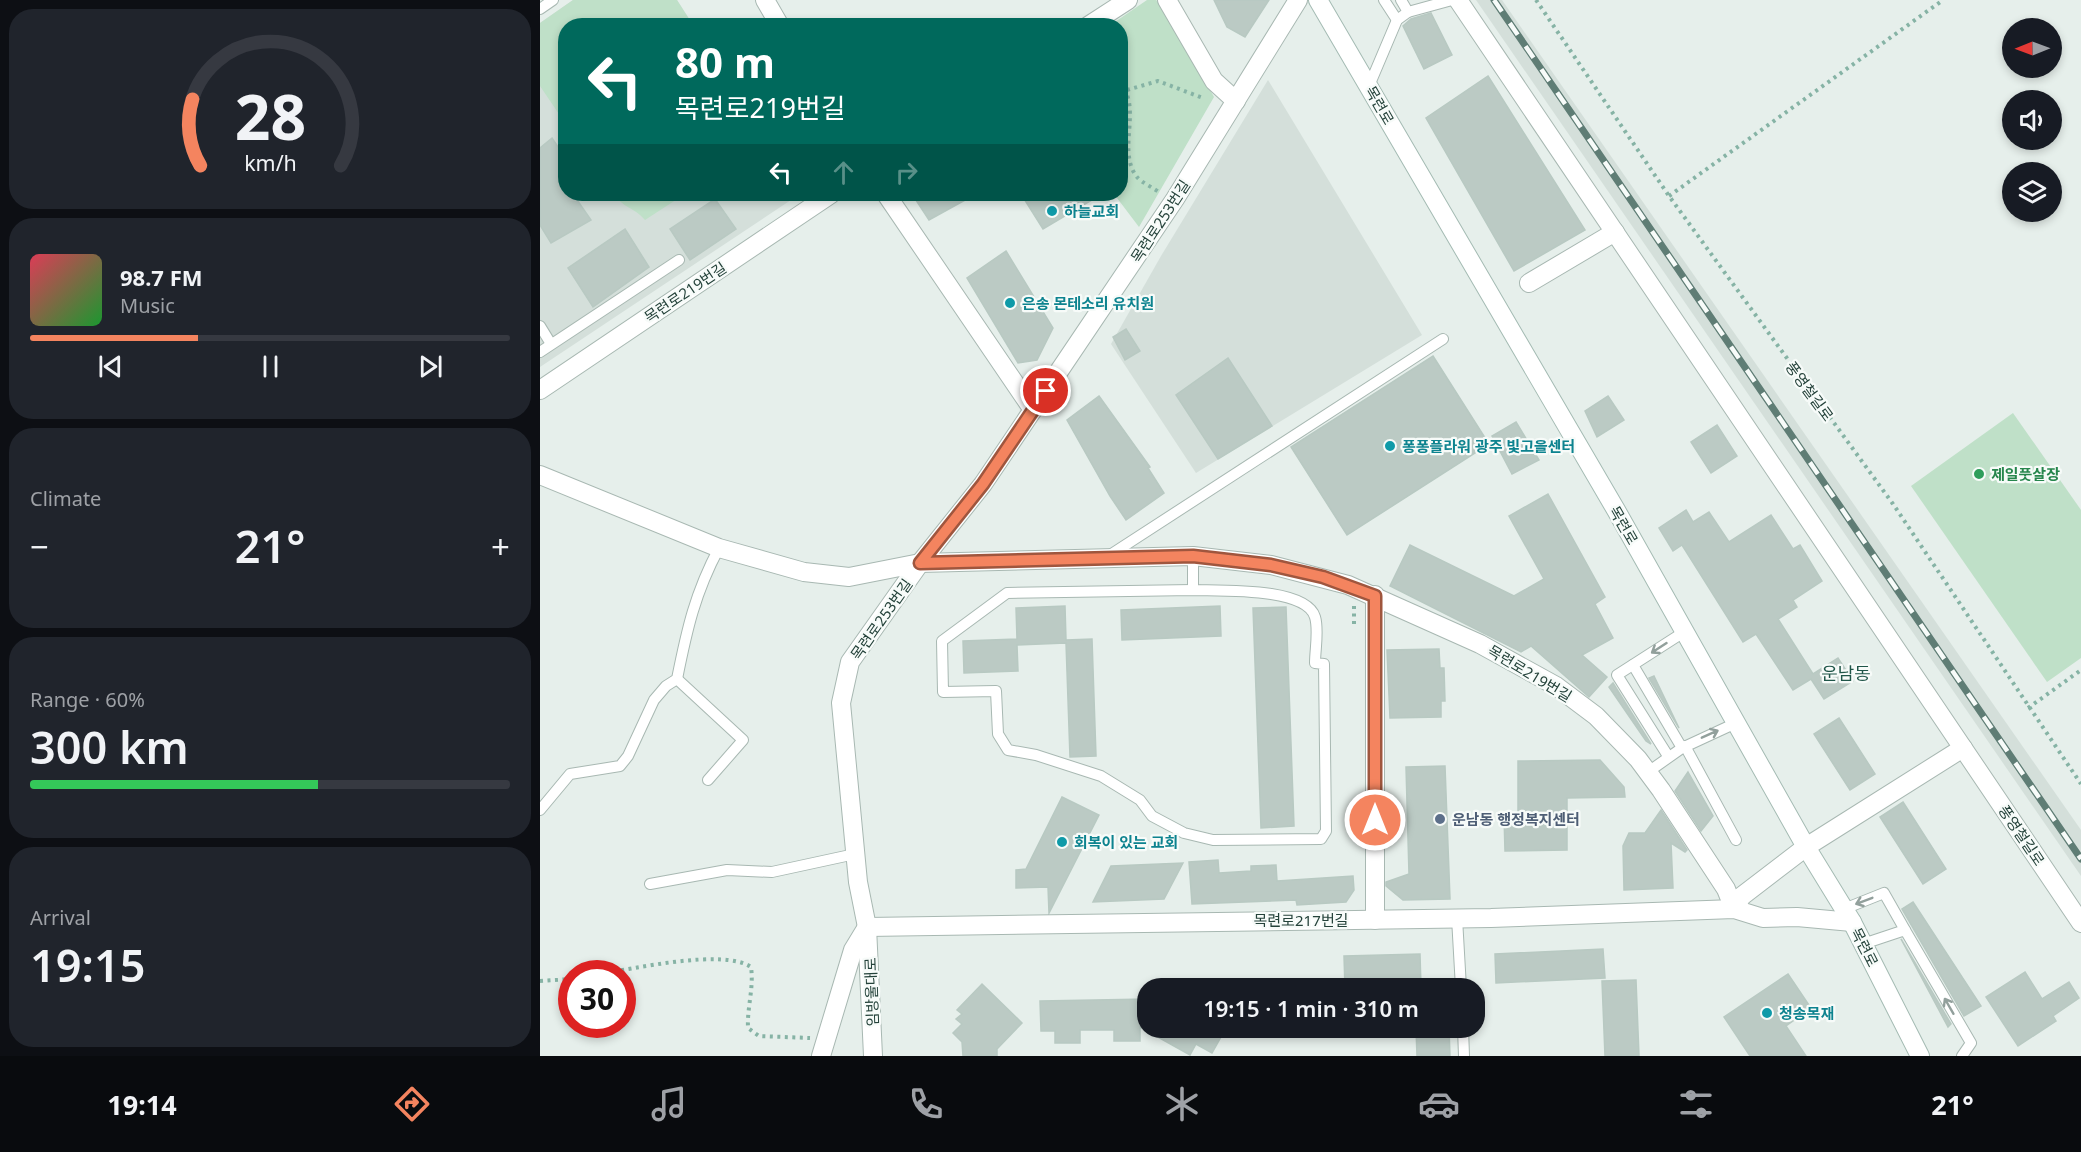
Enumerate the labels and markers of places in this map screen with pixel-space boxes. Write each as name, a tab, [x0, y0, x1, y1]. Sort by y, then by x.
place label: 하늘교회	[1064, 201, 1119, 221]
marker: 하늘교회	[1045, 204, 1059, 218]
place label: 은송 몬테소리 유치원	[1022, 293, 1154, 313]
marker: 은송 몬테소리 유치원	[1003, 296, 1017, 310]
pin	[1020, 365, 1071, 416]
place label: 퐁퐁플라워 광주 빛고을센터	[1402, 436, 1575, 456]
marker: 퐁퐁플라워 광주 빛고을센터	[1383, 439, 1397, 453]
place label: 제일풋살장	[1991, 464, 2060, 484]
marker: 제일풋살장	[1972, 467, 1986, 481]
place label: 운남동 행정복지센터	[1452, 809, 1580, 829]
marker: 운남동 행정복지센터	[1433, 812, 1447, 826]
place label: 회복이 있는 교회	[1074, 832, 1178, 852]
marker: 회복이 있는 교회	[1055, 835, 1069, 849]
place label: 청송목재	[1779, 1003, 1834, 1023]
marker: 청송목재	[1760, 1006, 1774, 1020]

